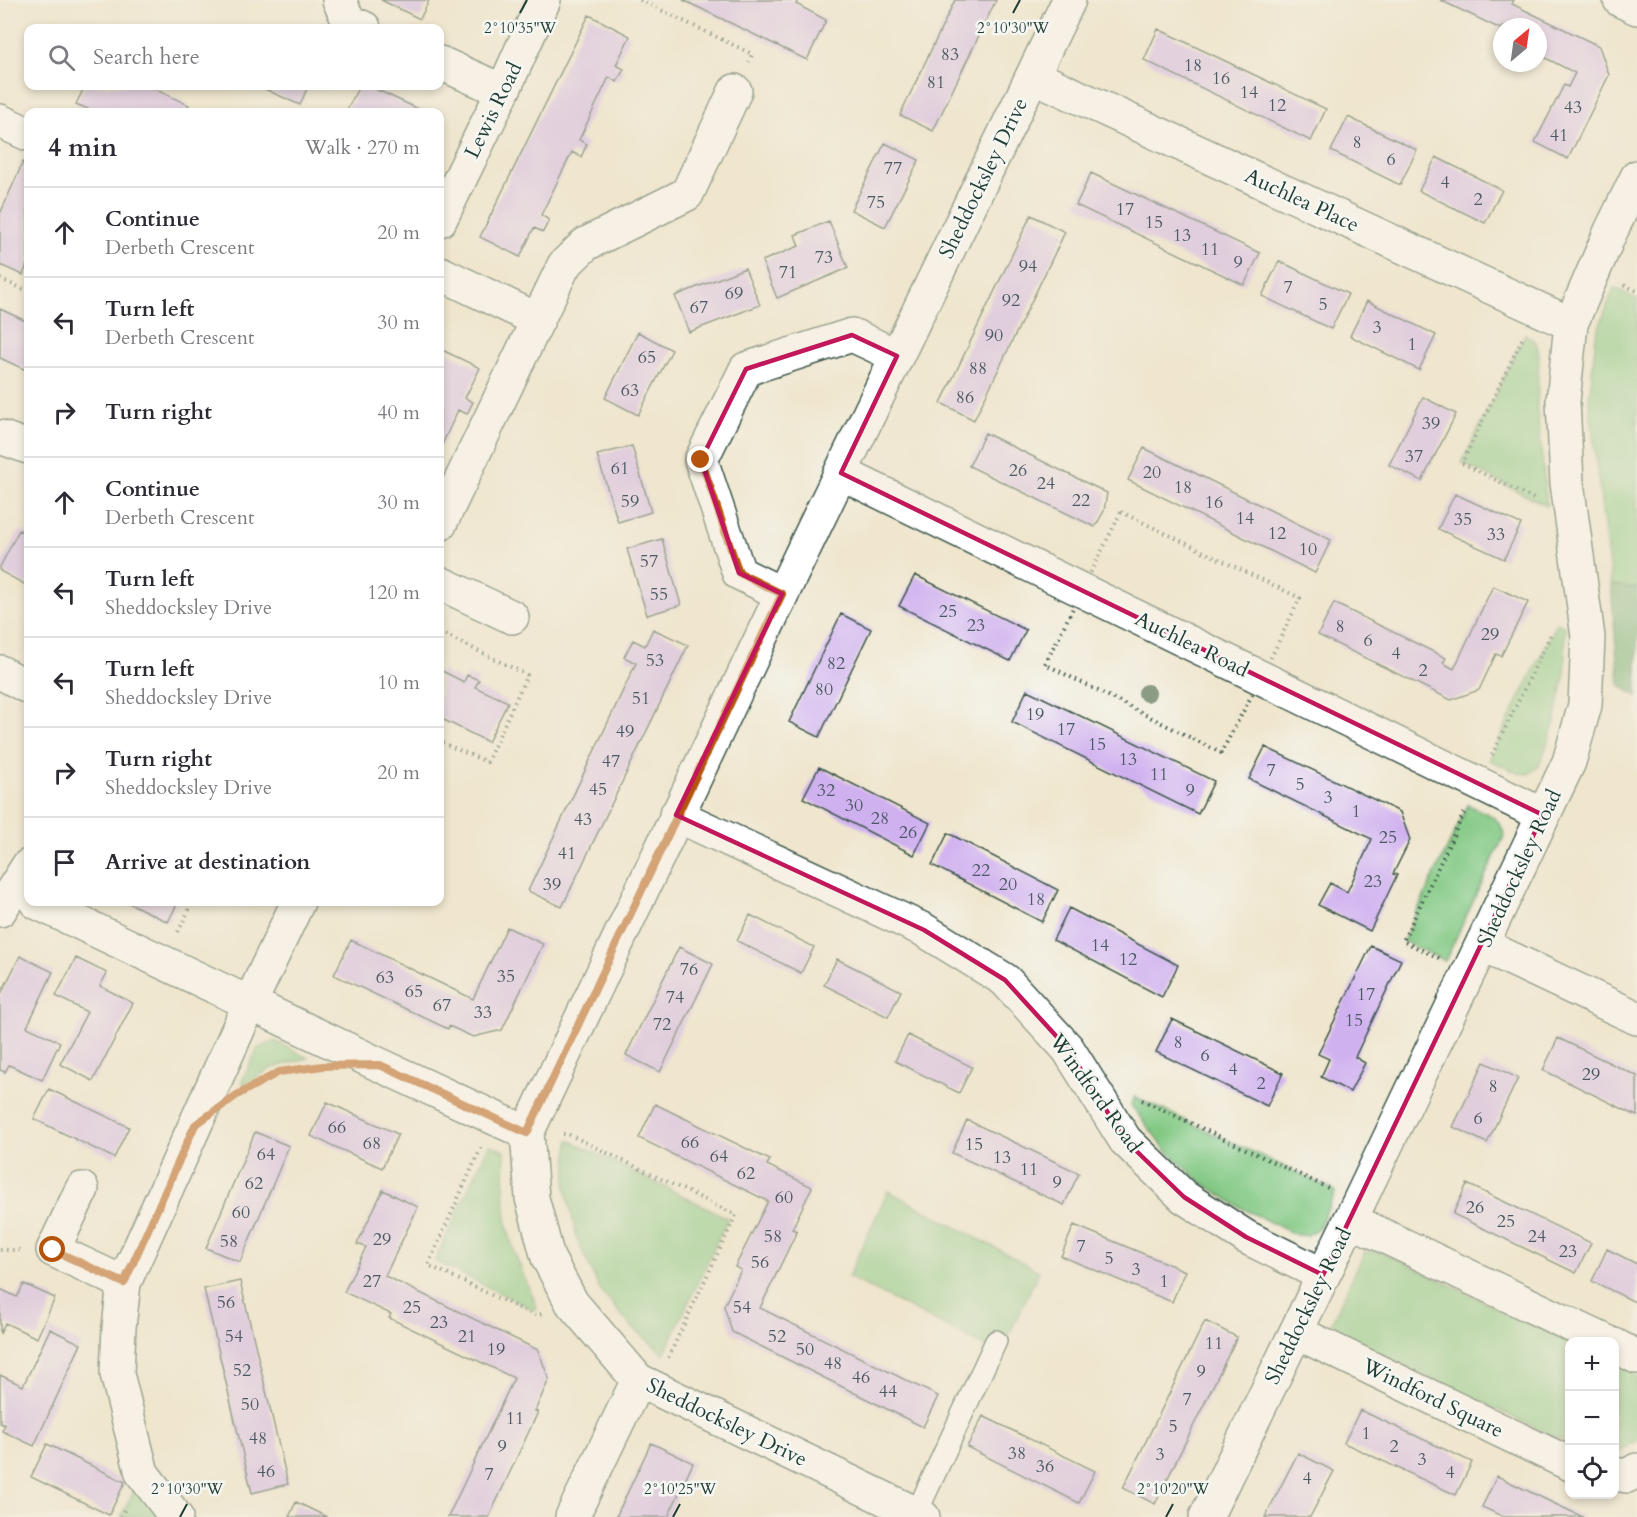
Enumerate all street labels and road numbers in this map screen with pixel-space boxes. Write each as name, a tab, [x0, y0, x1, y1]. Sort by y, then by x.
street label: Lewis Road	[458, 57, 529, 163]
street label: Sheddocksley Drive	[932, 93, 1035, 263]
street label: Auchlea Place	[1240, 161, 1364, 240]
street label: Auchlea Road	[1130, 604, 1254, 685]
street label: Sheddocksley Road	[1470, 785, 1569, 952]
street label: Windford Road	[1042, 1027, 1149, 1159]
street label: Sheddocksley Road	[1258, 1223, 1359, 1389]
street label: Windford Square	[1356, 1351, 1508, 1445]
street label: Sheddocksley Drive	[642, 1371, 812, 1474]

